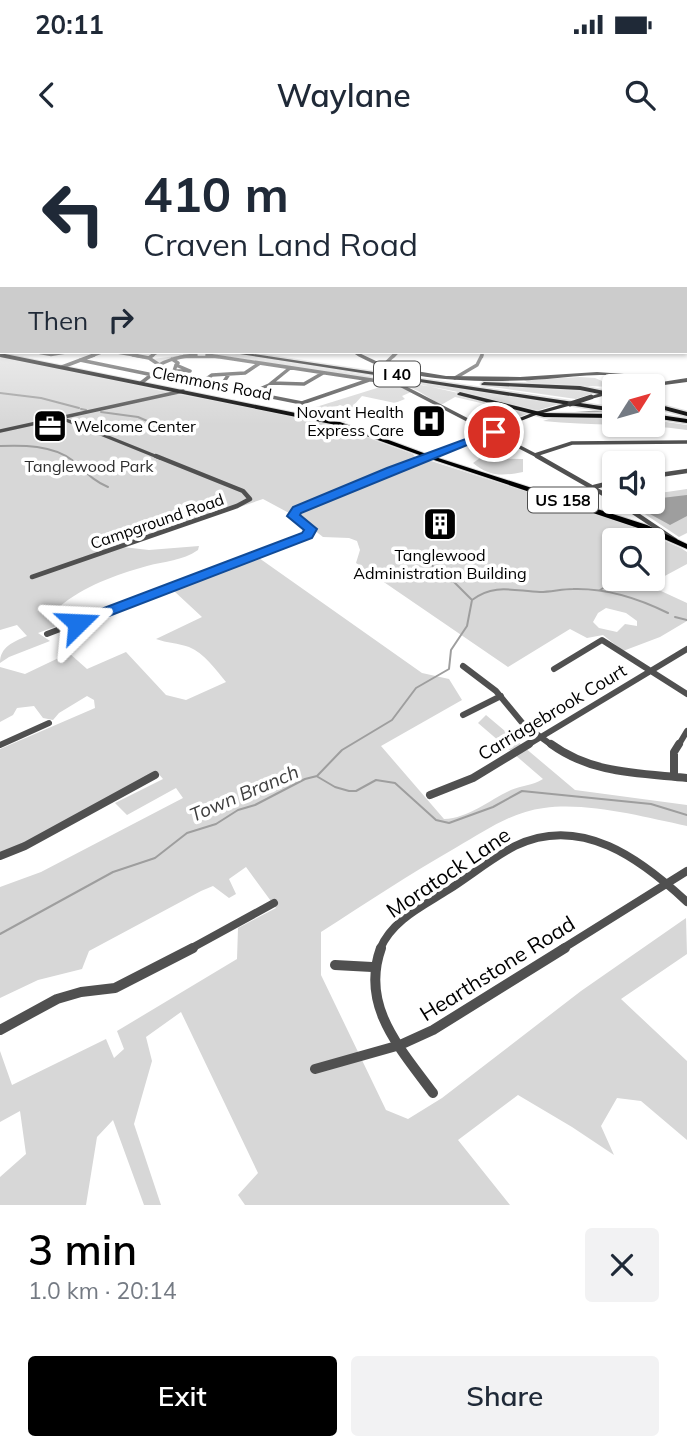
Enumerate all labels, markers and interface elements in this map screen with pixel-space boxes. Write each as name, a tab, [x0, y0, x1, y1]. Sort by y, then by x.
text: 20:11	[35, 8, 104, 41]
text: Waylane	[276, 75, 411, 115]
icon: back	[28, 76, 66, 114]
icon: search	[621, 76, 659, 114]
text: 410 m	[143, 163, 289, 224]
icon: left	[28, 168, 119, 259]
text: Craven Land Road	[143, 224, 418, 264]
icon: right	[102, 301, 140, 339]
text: Then	[28, 304, 88, 337]
street label: Clemmons Road	[151, 362, 273, 404]
road number: I 40	[374, 362, 420, 386]
north arrow	[602, 374, 665, 438]
map controls	[602, 374, 665, 591]
place label: Novant Health Express Care	[297, 402, 404, 440]
hospital icon: Novant Health Express Care	[410, 402, 448, 440]
pin	[464, 402, 524, 462]
office icon: Welcome Center	[31, 407, 69, 445]
icon: arrive	[475, 413, 513, 451]
place label: Welcome Center	[74, 416, 196, 436]
button: sound	[602, 451, 665, 514]
park label: Tanglewood Park	[25, 456, 154, 476]
road number: US 158	[528, 488, 598, 512]
street label: Campground Road	[88, 489, 226, 553]
building icon: Tanglewood Administration Building	[421, 505, 459, 543]
button: search	[602, 528, 665, 591]
place label: Tanglewood Administration Building	[353, 545, 527, 583]
position arrow	[41, 586, 115, 660]
street label: Carriagebrook Court	[474, 659, 630, 765]
water label: Town Branch	[186, 759, 302, 827]
street label: Moratock Lane	[381, 821, 515, 923]
street label: Hearthstone Road	[415, 910, 579, 1026]
text: 3 min	[28, 1223, 137, 1276]
button: close	[585, 1228, 659, 1302]
text: 1.0 km · 20:14	[28, 1276, 177, 1305]
button: Exit	[28, 1356, 337, 1436]
button: Share	[351, 1356, 659, 1436]

